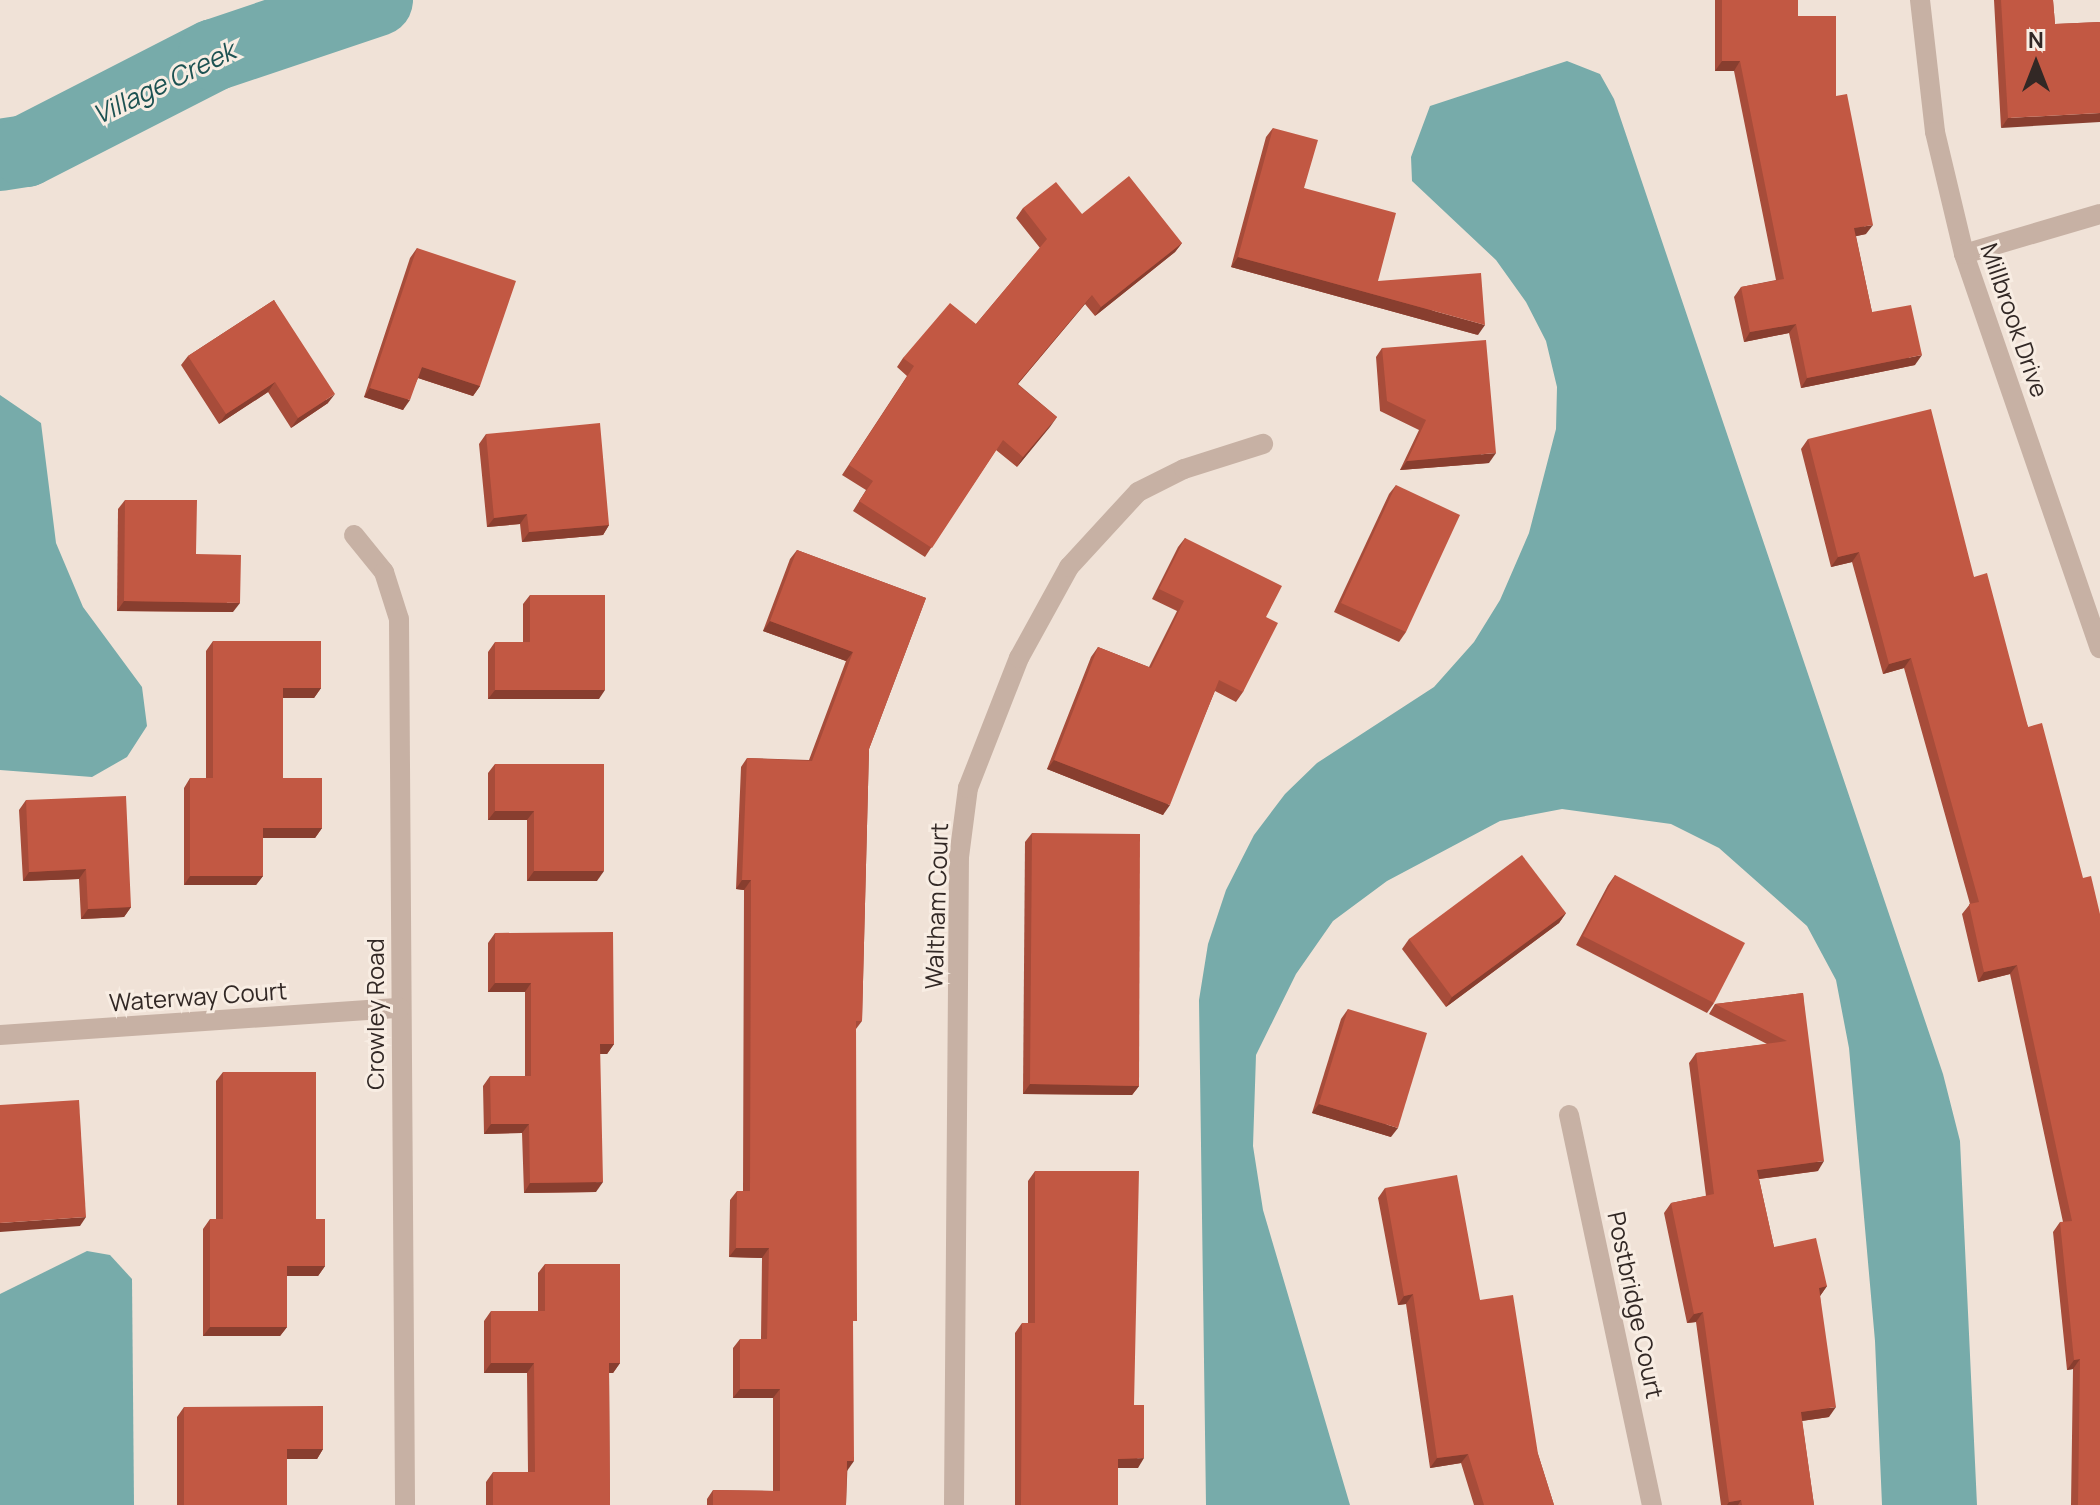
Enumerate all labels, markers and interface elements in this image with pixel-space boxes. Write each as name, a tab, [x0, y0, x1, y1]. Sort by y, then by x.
north arrow	[1996, 24, 2076, 104]
text: N	[2028, 25, 2044, 55]
water label: Village Creek	[88, 35, 240, 131]
street label: Millbrook Drive	[1975, 239, 2055, 401]
street label: Waltham Court	[919, 822, 953, 990]
street label: Crowley Road	[361, 938, 389, 1090]
street label: Waterway Court	[108, 975, 288, 1017]
street label: Postbridge Court	[1602, 1209, 1670, 1401]

